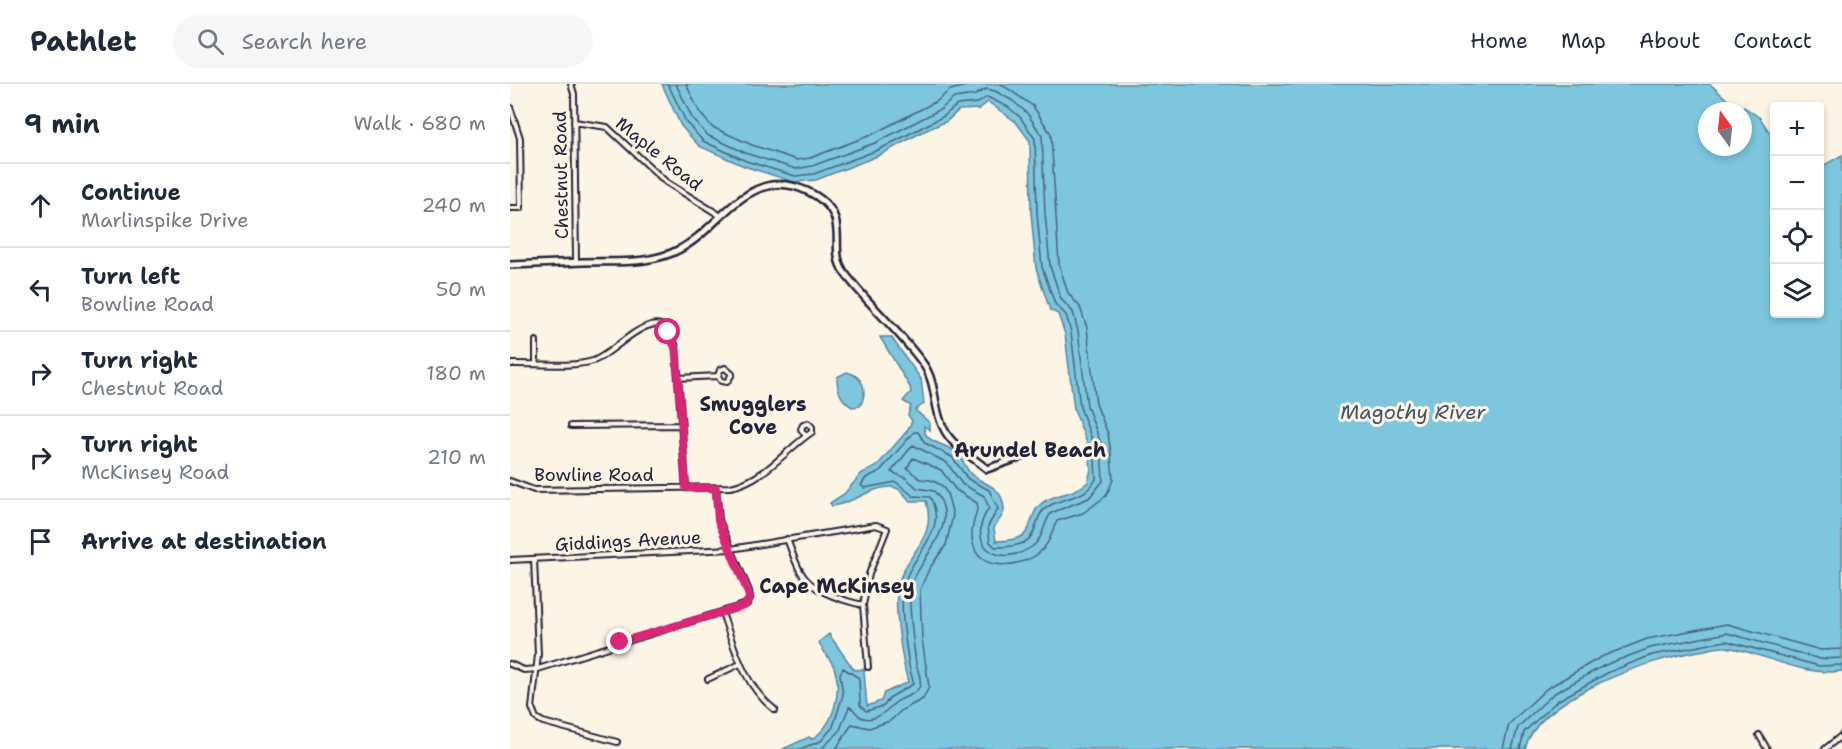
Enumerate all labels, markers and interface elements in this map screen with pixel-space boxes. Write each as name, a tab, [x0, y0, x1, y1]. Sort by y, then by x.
search box	[173, 14, 593, 68]
text: Pathlet	[30, 22, 137, 60]
icon: search	[194, 25, 227, 58]
text: Search here	[242, 27, 367, 56]
text: Home	[1470, 27, 1528, 55]
text: Map	[1561, 27, 1606, 55]
text: About	[1639, 27, 1700, 55]
text: Contact	[1733, 27, 1812, 55]
north arrow	[1698, 102, 1752, 156]
map controls	[1770, 102, 1824, 318]
button: +	[1770, 102, 1824, 156]
text: 9 min	[24, 106, 100, 141]
text: Walk · 680 m	[354, 110, 486, 136]
street label: Chestnut Road	[548, 111, 574, 239]
street label: Maple Road	[611, 112, 707, 196]
button: −	[1770, 156, 1824, 210]
text: Continue	[81, 178, 181, 207]
icon: ahead	[24, 189, 57, 222]
text: 240 m	[421, 192, 486, 218]
text: Marlinspike Drive	[81, 207, 249, 233]
button: locate	[1770, 210, 1824, 264]
text: Turn left	[81, 262, 180, 291]
button: layers	[1770, 264, 1824, 318]
icon: left	[24, 273, 57, 306]
text: 50 m	[436, 276, 486, 302]
text: Bowline Road	[81, 291, 214, 317]
route start	[654, 318, 680, 344]
text: Turn right	[81, 346, 198, 375]
icon: right	[24, 357, 57, 390]
text: 180 m	[426, 360, 486, 386]
text: Chestnut Road	[81, 375, 223, 401]
district label: Smugglers Cove	[699, 391, 807, 440]
water label: Magothy River	[1340, 399, 1486, 425]
text: Turn right	[81, 430, 198, 459]
district label: Arundel Beach	[954, 437, 1106, 463]
icon: right	[24, 441, 57, 474]
text: 210 m	[427, 444, 486, 470]
text: McKinsey Road	[81, 459, 229, 485]
street label: Bowline Road	[534, 463, 654, 487]
icon: arrive	[24, 525, 57, 558]
street label: Giddings Avenue	[554, 525, 702, 557]
text: Arrive at destination	[81, 527, 327, 556]
district label: Cape McKinsey	[759, 573, 915, 599]
route end	[606, 628, 632, 654]

